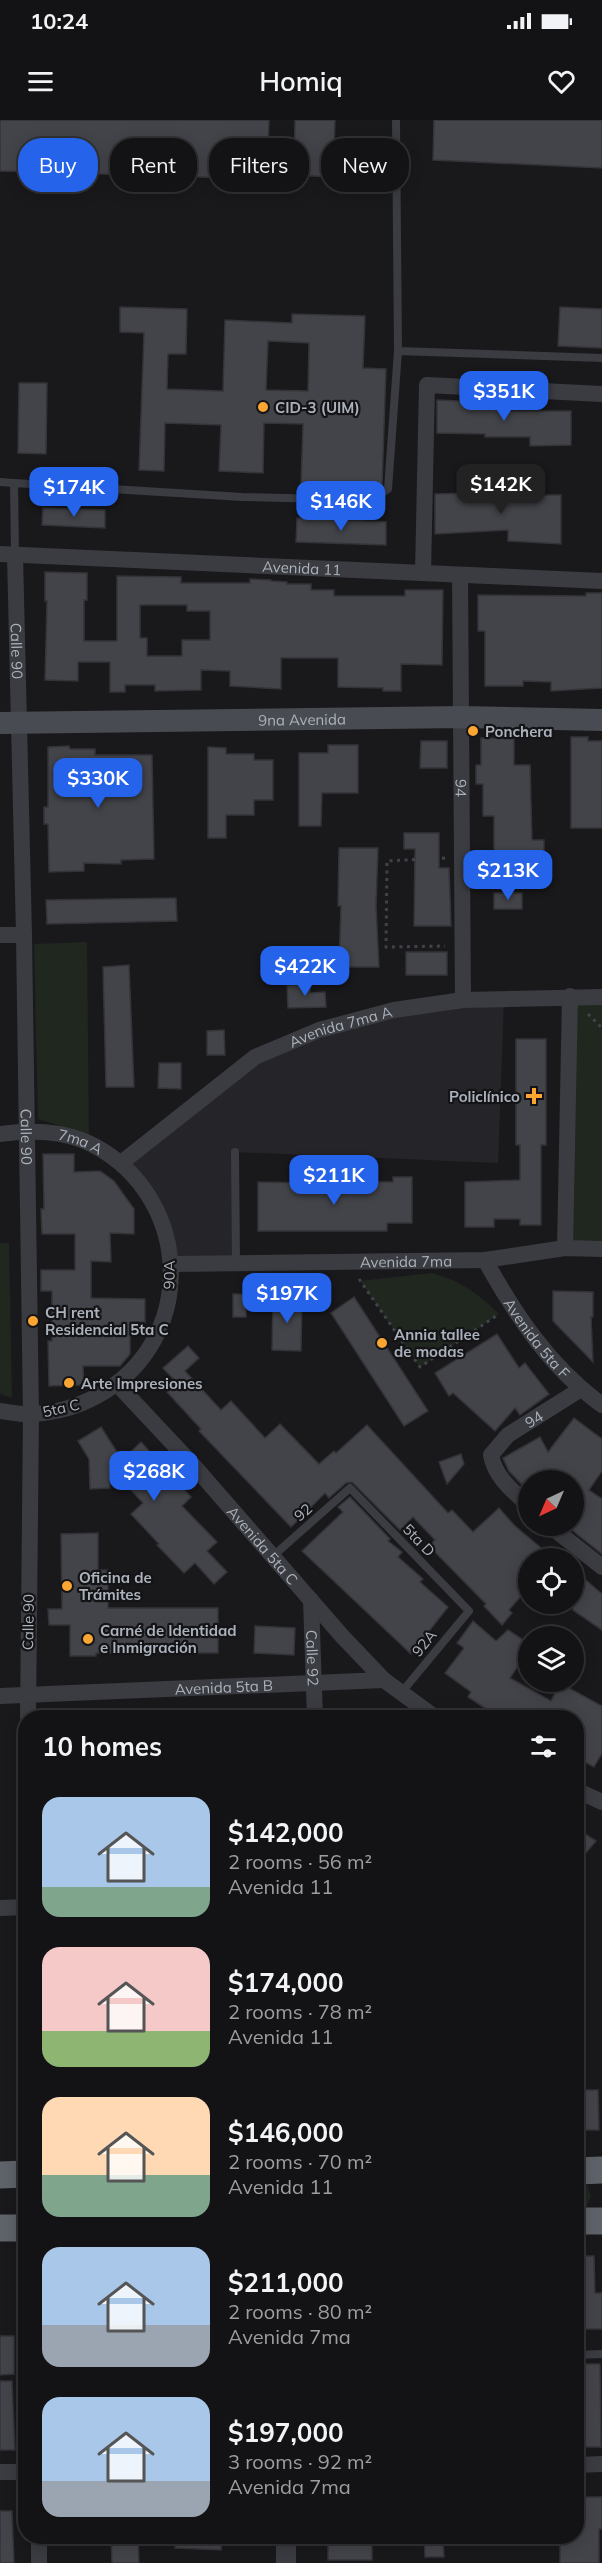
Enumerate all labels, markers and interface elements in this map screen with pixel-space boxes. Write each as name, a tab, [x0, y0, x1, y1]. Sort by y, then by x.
text: 10:24	[30, 7, 88, 35]
text: Homiq	[259, 64, 343, 98]
icon: menu	[24, 65, 57, 98]
icon: heart	[545, 65, 578, 98]
chip: Buy	[18, 138, 98, 192]
chip: Rent	[110, 138, 197, 192]
chip: Filters	[209, 138, 309, 192]
chip: New	[321, 138, 409, 192]
pin: $351K	[462, 371, 546, 422]
text: $351K	[473, 378, 535, 403]
place label: CID-3 (UIM)	[275, 398, 360, 417]
marker: CID-3 (UIM)	[256, 400, 270, 414]
pin: $142K	[459, 464, 543, 515]
pin: $174K	[32, 467, 116, 518]
text: $142K	[470, 471, 532, 496]
text: $174K	[43, 474, 105, 499]
pin: $146K	[299, 481, 383, 532]
text: $146K	[310, 488, 372, 513]
street label: Avenida 11	[262, 556, 342, 579]
street label: Calle 90	[7, 623, 27, 679]
street label: 9na Avenida	[258, 709, 346, 729]
place label: Ponchera	[485, 722, 553, 741]
marker: Ponchera	[466, 724, 480, 738]
pin: $330K	[56, 758, 140, 809]
text: $330K	[67, 765, 129, 790]
street label: 94	[452, 779, 471, 797]
pin: $213K	[466, 850, 550, 901]
text: $213K	[477, 857, 539, 882]
pin: $422K	[263, 946, 347, 997]
text: $422K	[274, 953, 336, 978]
street label: Avenida 7ma A	[286, 1001, 394, 1051]
place label: Policlínico	[449, 1087, 520, 1106]
marker: Policlínico	[525, 1087, 543, 1105]
street label: Calle 90	[17, 1109, 37, 1165]
street label: 7ma A	[57, 1124, 106, 1158]
pin: $211K	[292, 1155, 376, 1206]
text: $211K	[303, 1162, 365, 1187]
street label: Avenida 7ma	[360, 1251, 452, 1271]
street label: 90A	[159, 1260, 179, 1290]
pin: $197K	[245, 1273, 329, 1324]
text: $197K	[256, 1280, 318, 1305]
street label: Avenida 5ta F	[500, 1294, 574, 1382]
place label: CH rent Residencial 5ta C	[45, 1303, 169, 1339]
marker: CH rent Residencial 5ta C	[26, 1314, 40, 1328]
place label: Annia tallee de modas	[394, 1325, 480, 1361]
marker: Annia tallee de modas	[375, 1336, 389, 1350]
place label: Arte Impresiones	[81, 1374, 203, 1393]
marker: Arte Impresiones	[62, 1376, 76, 1390]
street label: 5ta C	[41, 1395, 81, 1421]
street label: 94	[521, 1406, 546, 1432]
pin: $268K	[112, 1451, 196, 1502]
text: $268K	[123, 1458, 185, 1483]
north arrow	[518, 1470, 584, 1536]
map controls	[518, 1470, 584, 1692]
street label: 92	[290, 1499, 316, 1525]
street label: Avenida 5ta C	[223, 1502, 302, 1589]
street label: 5ta D	[399, 1520, 439, 1560]
button: locate	[518, 1548, 584, 1614]
place label: Oficina de Trámites	[79, 1568, 152, 1604]
marker: Oficina de Trámites	[60, 1579, 74, 1593]
street label: Calle 90	[18, 1594, 38, 1650]
place label: Carné de Identidad e Inmigración	[100, 1621, 237, 1657]
street label: 92A	[407, 1626, 441, 1660]
button: layers	[518, 1626, 584, 1692]
street label: Calle 92	[303, 1630, 323, 1686]
marker: Carné de Identidad e Inmigración	[81, 1632, 95, 1646]
street label: Avenida 5ta B	[174, 1675, 273, 1698]
text: 10 homes	[42, 1730, 162, 1763]
icon: filters	[527, 1730, 560, 1763]
text: $142,000	[228, 1816, 344, 1849]
icon: home	[90, 1821, 162, 1893]
text: 2 rooms · 56 m²	[228, 1849, 372, 1874]
text: Avenida 11	[228, 1874, 333, 1899]
text: $174,000	[228, 1966, 344, 1999]
icon: home	[90, 1971, 162, 2043]
text: 2 rooms · 78 m²	[228, 1999, 372, 2024]
text: Avenida 11	[228, 2024, 333, 2049]
text: $146,000	[228, 2116, 344, 2149]
icon: home	[90, 2121, 162, 2193]
text: 2 rooms · 70 m²	[228, 2149, 372, 2174]
text: Avenida 11	[228, 2174, 333, 2199]
text: $211,000	[228, 2266, 344, 2299]
icon: home	[90, 2271, 162, 2343]
text: 2 rooms · 80 m²	[228, 2299, 372, 2324]
text: Avenida 7ma	[228, 2324, 351, 2349]
text: $197,000	[228, 2416, 344, 2449]
icon: home	[90, 2421, 162, 2493]
text: 3 rooms · 92 m²	[228, 2449, 372, 2474]
text: Avenida 7ma	[228, 2474, 351, 2499]

